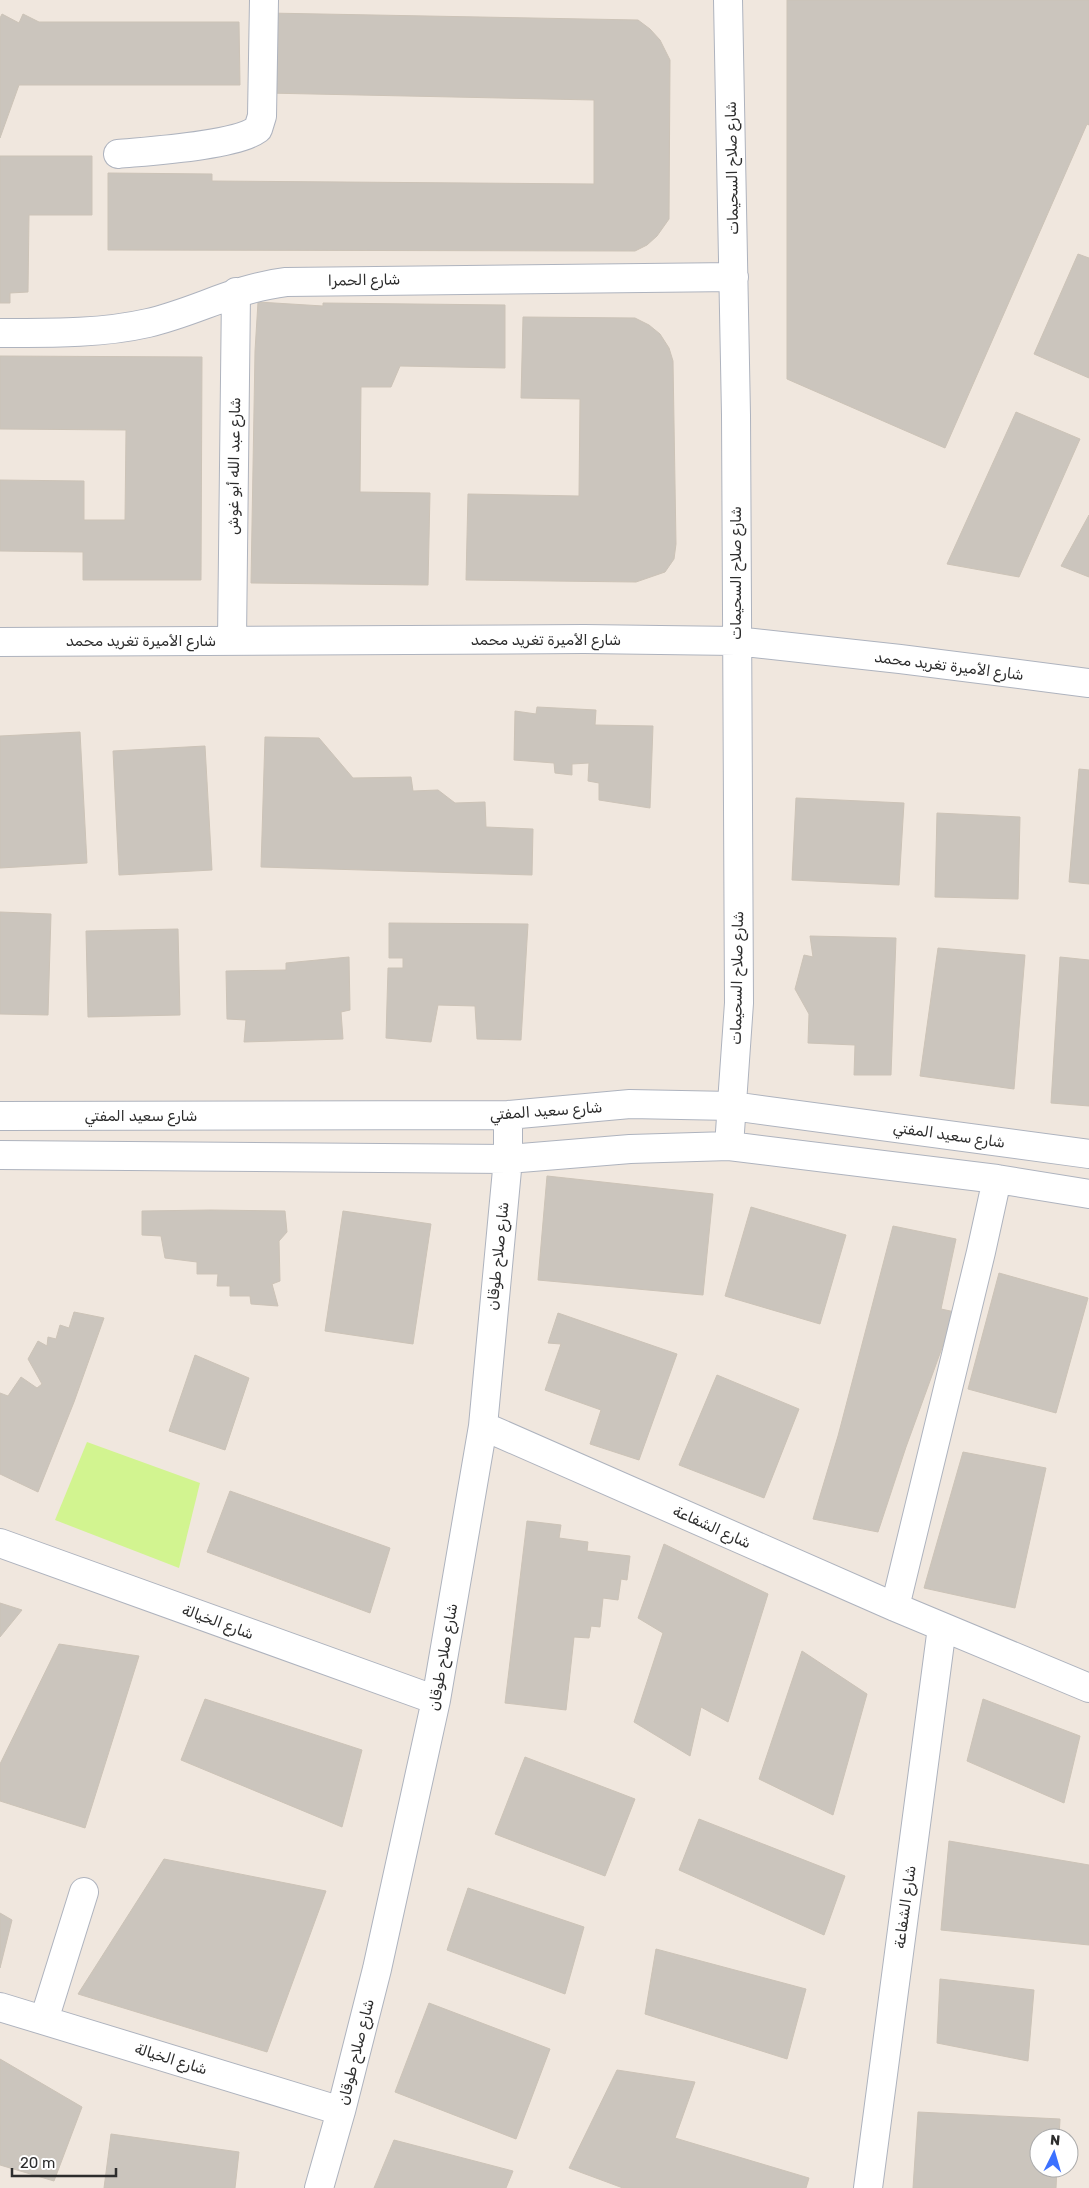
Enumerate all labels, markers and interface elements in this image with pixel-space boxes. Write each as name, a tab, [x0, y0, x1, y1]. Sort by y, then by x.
street label: شارع صلاح السحيمات	[722, 101, 744, 235]
street label: شارع الحمرا	[328, 270, 400, 292]
street label: شارع عبد الله أبو غوش	[224, 397, 246, 535]
street label: شارع صلاح السحيمات	[727, 506, 747, 640]
street label: شارع الأميرة تغريد محمد	[471, 631, 621, 651]
street label: شارع الأميرة تغريد محمد	[66, 632, 216, 652]
street label: شارع الأميرة تغريد محمد	[873, 648, 1025, 686]
street label: شارع صلاح السحيمات	[727, 911, 749, 1045]
street label: شارع سعيد المفتي	[489, 1098, 603, 1127]
street label: شارع سعيد المفتي	[85, 1107, 197, 1128]
street label: شارع سعيد المفتي	[891, 1118, 1006, 1155]
street label: شارع صلاح طوقان	[483, 1201, 515, 1311]
street label: شارع الشفاعة	[669, 1502, 754, 1554]
street label: شارع الخيالة	[179, 1601, 256, 1645]
street label: شارع صلاح طوقان	[425, 1602, 463, 1713]
street label: شارع الشفاعة	[890, 1864, 922, 1950]
street label: شارع صلاح طوقان	[334, 1997, 380, 2108]
street label: شارع الخيالة	[132, 2039, 209, 2080]
north arrow	[1029, 2128, 1079, 2178]
text: N	[1049, 2132, 1061, 2149]
scale bar	[12, 2146, 116, 2178]
text: 20 m	[20, 2154, 55, 2172]

